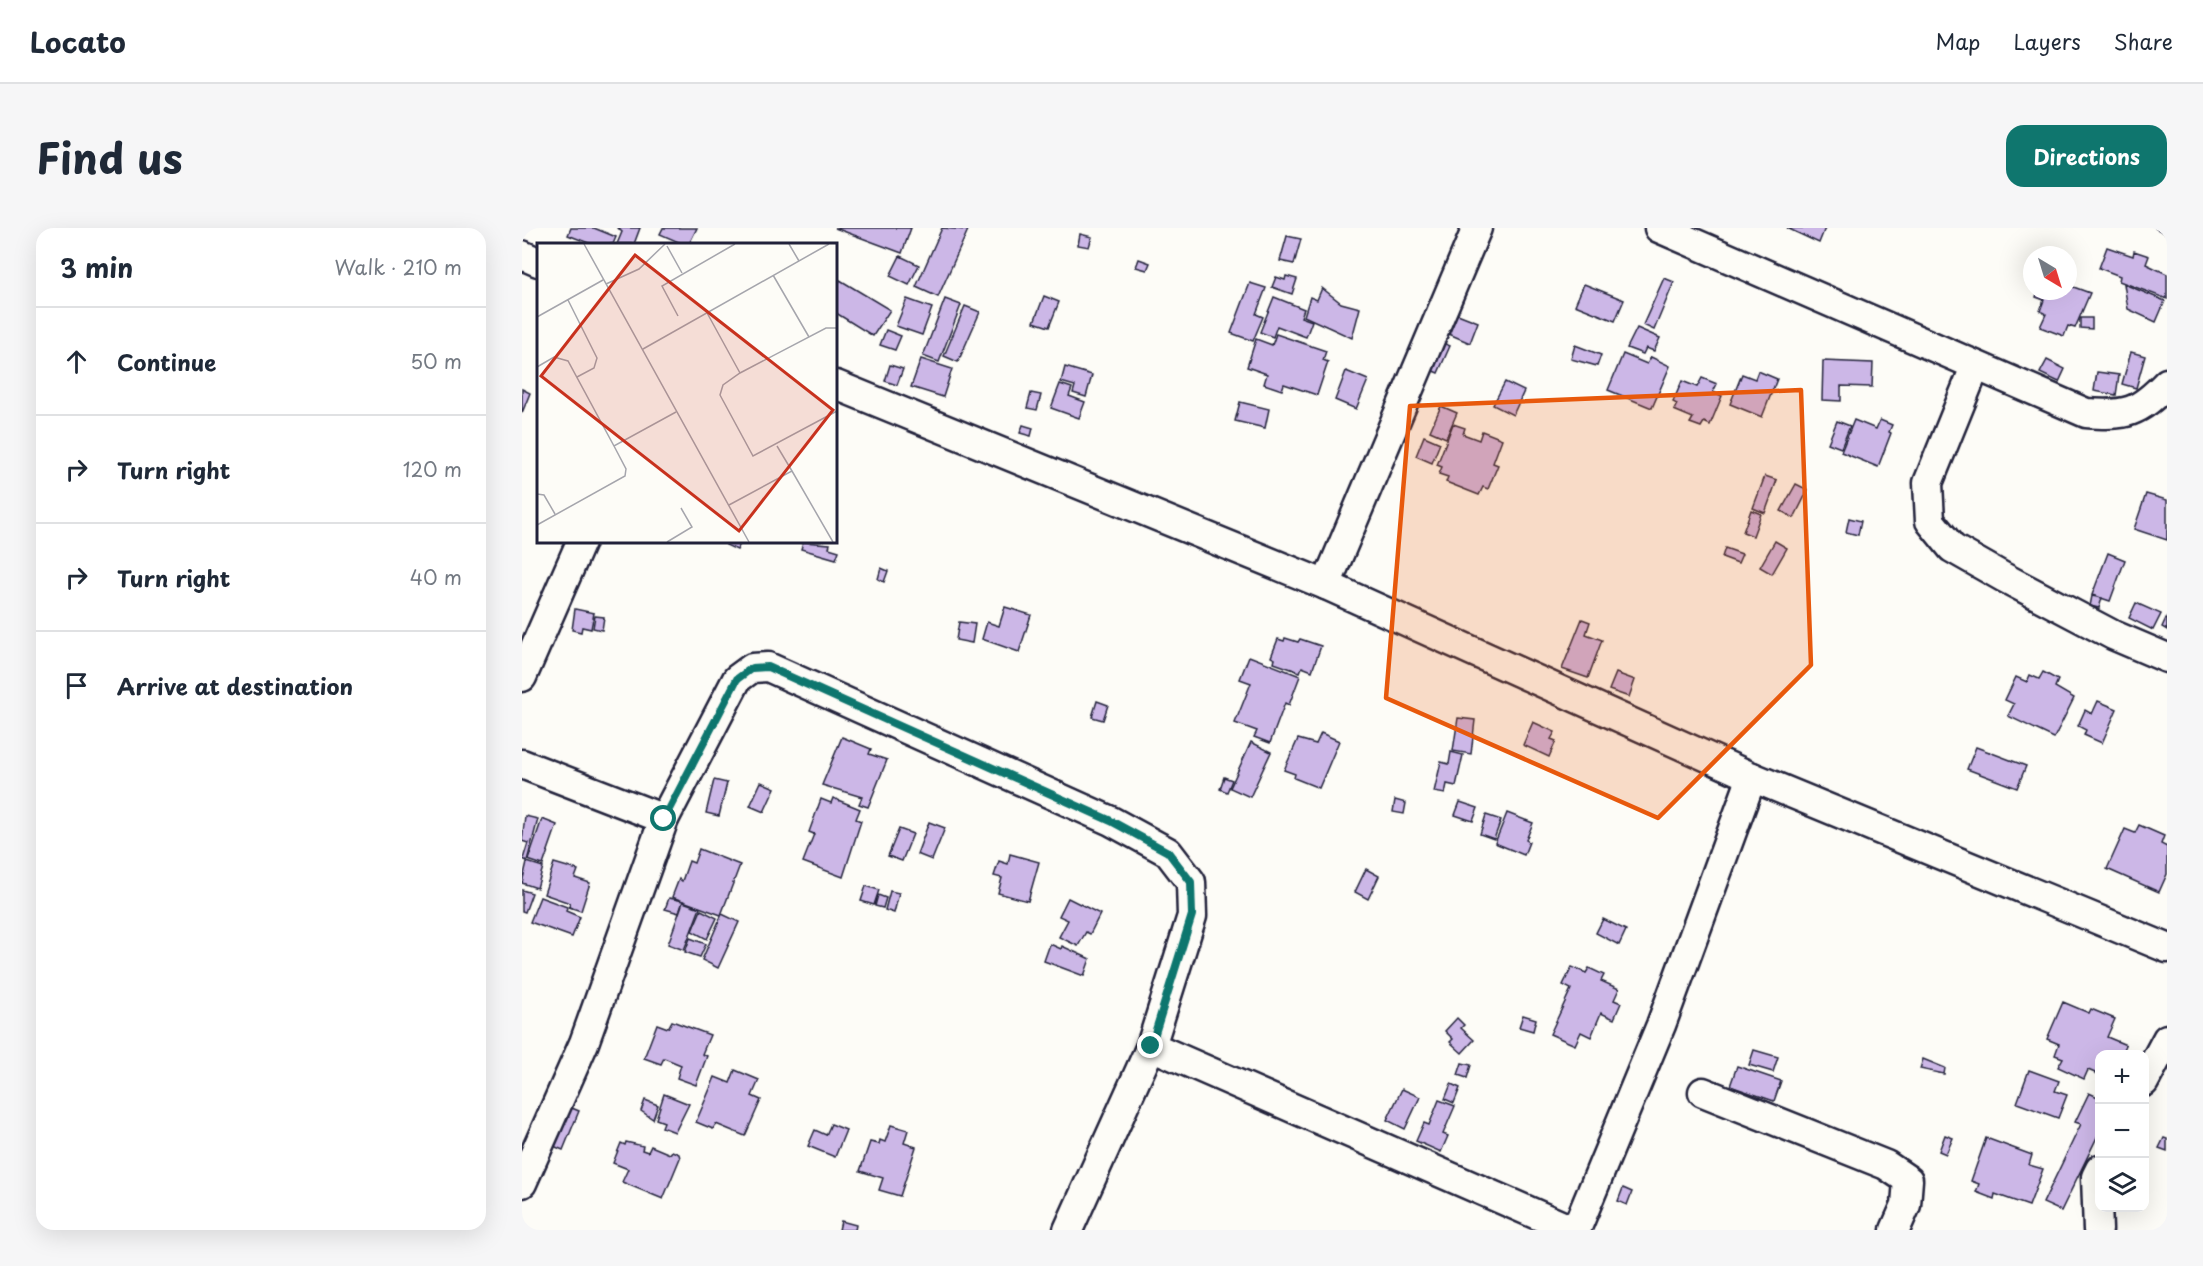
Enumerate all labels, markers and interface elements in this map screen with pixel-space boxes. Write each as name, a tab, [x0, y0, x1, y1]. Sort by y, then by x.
text: Locato	[30, 20, 126, 63]
text: Map	[1936, 25, 1980, 57]
text: Layers	[2013, 25, 2081, 57]
text: Share	[2114, 25, 2173, 57]
text: Find us	[36, 125, 183, 188]
button: Directions	[2006, 125, 2167, 187]
inset map	[537, 243, 837, 543]
north arrow	[2023, 246, 2077, 300]
text: 3 min	[60, 248, 133, 287]
text: Walk · 210 m	[335, 252, 462, 282]
icon: ahead	[60, 345, 93, 378]
text: Continue	[117, 345, 216, 378]
text: 50 m	[410, 346, 462, 376]
icon: right	[60, 453, 93, 486]
text: Turn right	[117, 453, 230, 486]
text: 120 m	[403, 454, 462, 484]
icon: right	[60, 561, 93, 594]
text: Turn right	[117, 561, 230, 594]
text: 40 m	[410, 562, 462, 592]
icon: arrive	[60, 669, 93, 702]
text: Arrive at destination	[117, 669, 353, 702]
route start	[650, 805, 676, 831]
route end	[1137, 1032, 1163, 1058]
map controls	[2095, 1050, 2149, 1212]
button: +	[2095, 1050, 2149, 1104]
button: −	[2095, 1104, 2149, 1158]
button: layers	[2095, 1158, 2149, 1212]

